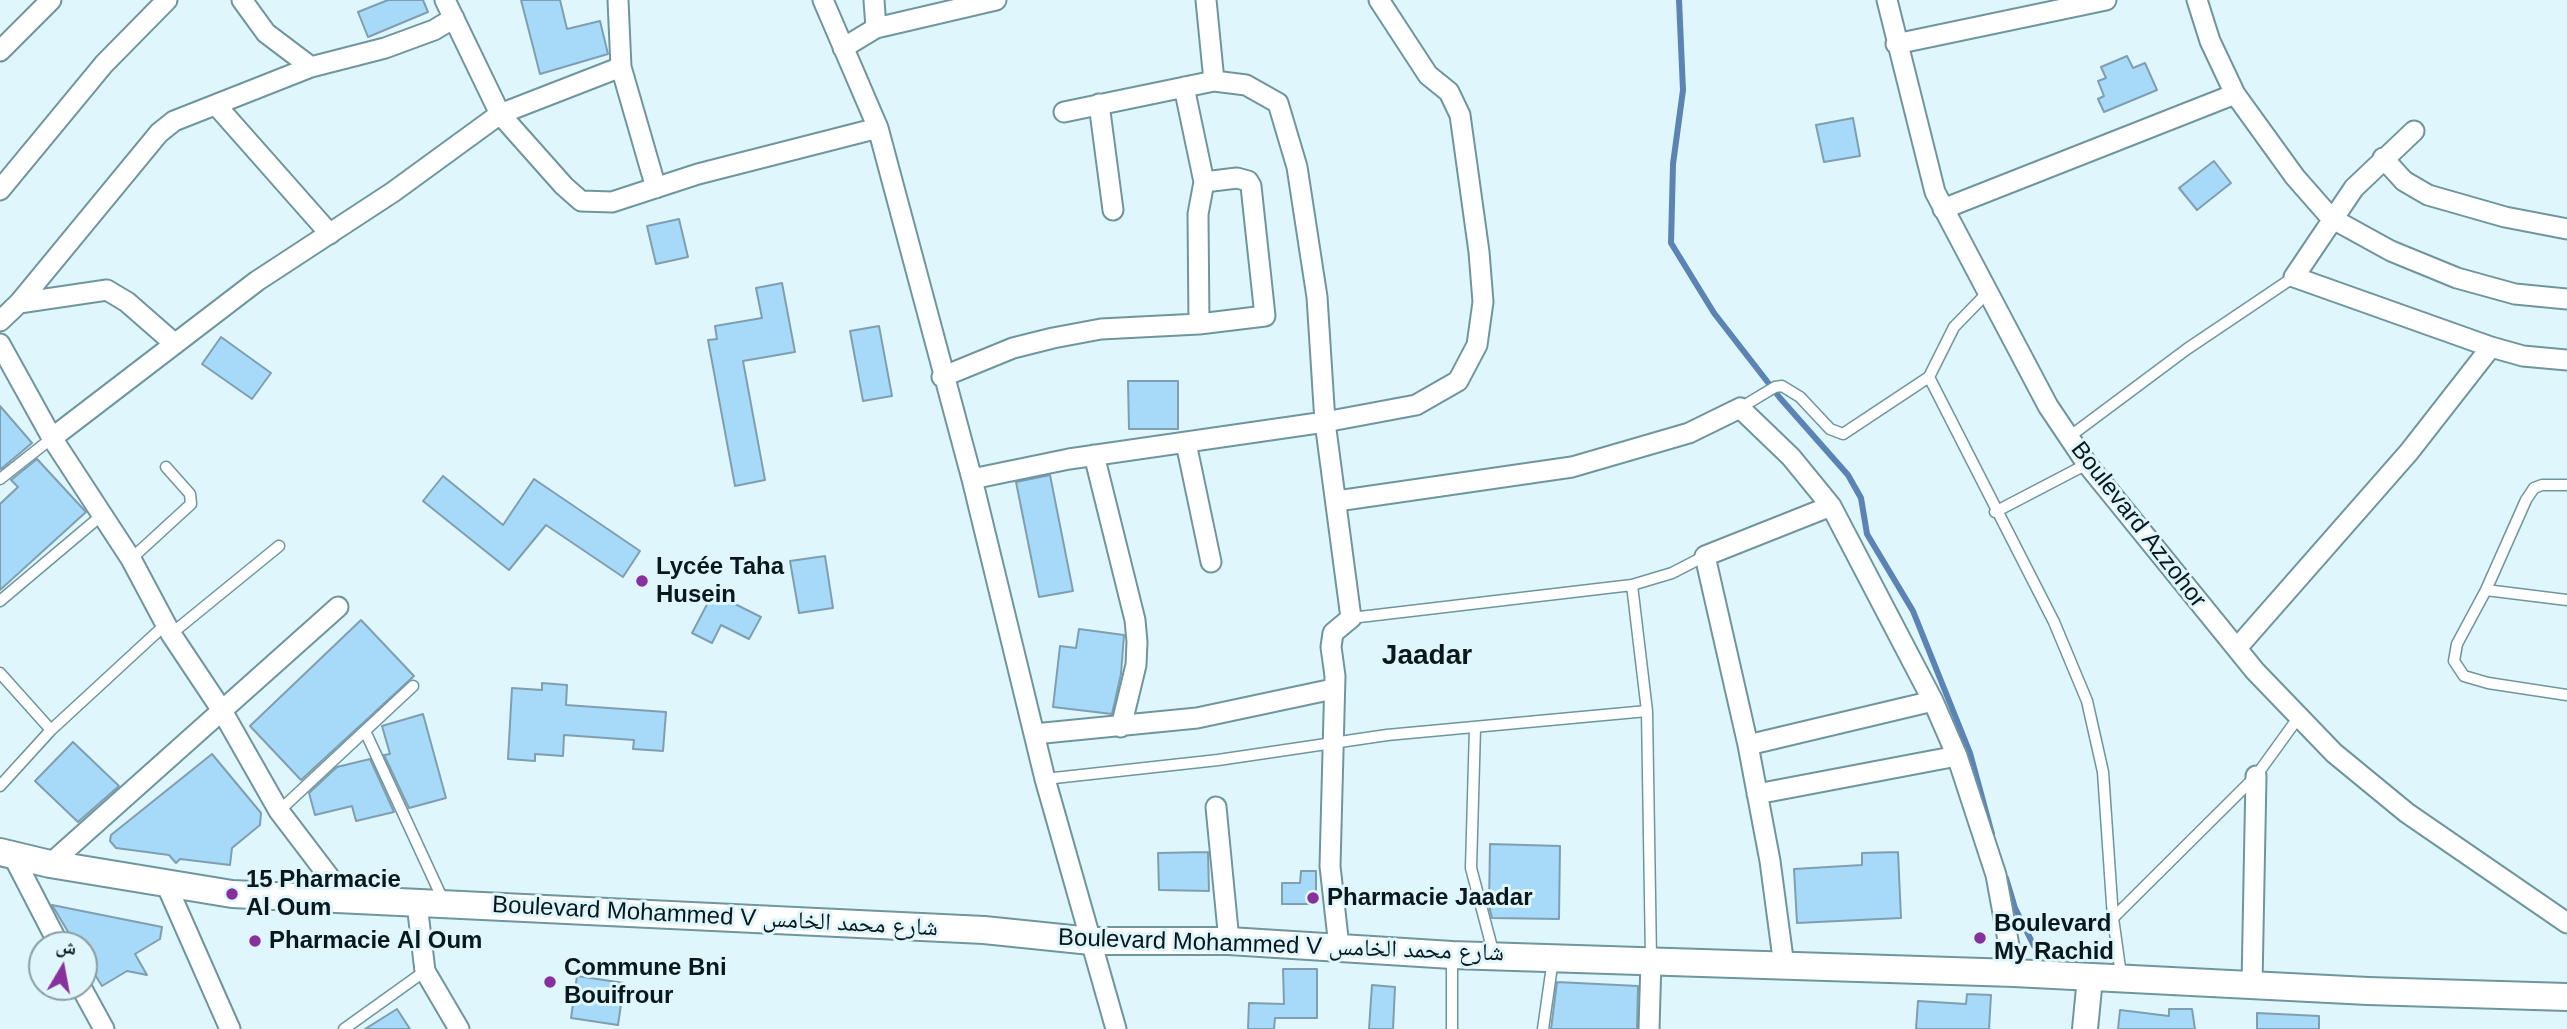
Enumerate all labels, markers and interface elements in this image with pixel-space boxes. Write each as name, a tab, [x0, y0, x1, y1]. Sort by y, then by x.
street label: Boulevard Azzohor	[2064, 436, 2212, 614]
place label: Lycée Taha Husein	[656, 553, 784, 609]
marker: Lycée Taha Husein	[634, 573, 650, 589]
district label: Jaadar	[1382, 639, 1472, 673]
place label: 15 Pharmacie Al Oum	[246, 866, 401, 922]
place label: Pharmacie Jaadar	[1327, 884, 1532, 912]
marker: 15 Pharmacie Al Oum	[224, 886, 240, 902]
marker: Pharmacie Jaadar	[1305, 890, 1321, 906]
street label: Boulevard Mohammed V شارع محمد الخامس	[491, 891, 939, 943]
place label: Boulevard My Rachid	[1994, 910, 2114, 966]
street label: Boulevard Mohammed V شارع محمد الخامس	[1058, 924, 1504, 968]
place label: Pharmacie Al Oum	[269, 927, 482, 955]
marker: Boulevard My Rachid	[1972, 930, 1988, 946]
north arrow	[28, 931, 98, 1001]
marker: Pharmacie Al Oum	[247, 933, 263, 949]
text: ش	[55, 935, 78, 959]
place label: Commune Bni Bouifrour	[564, 954, 727, 1010]
marker: Commune Bni Bouifrour	[542, 974, 558, 990]

